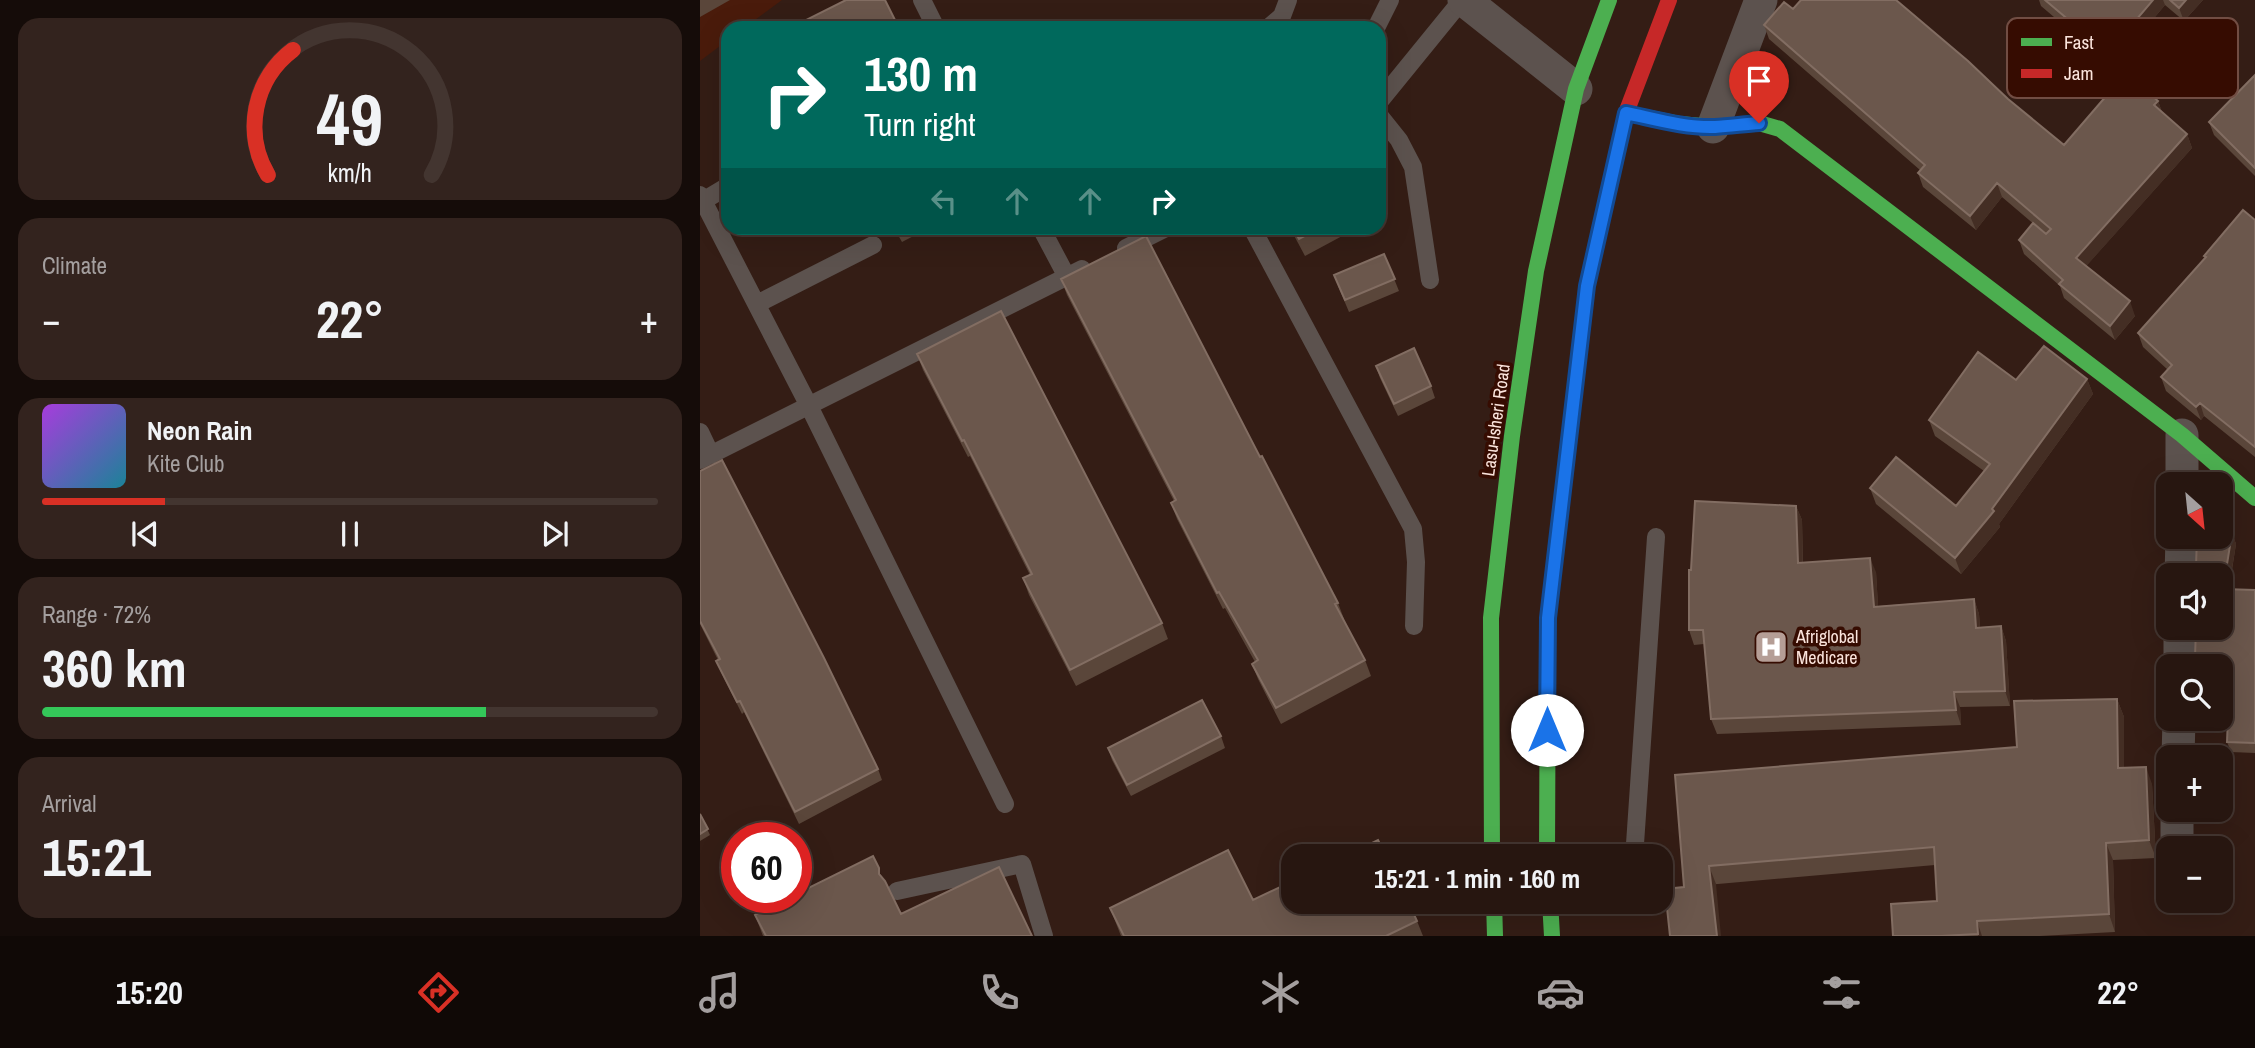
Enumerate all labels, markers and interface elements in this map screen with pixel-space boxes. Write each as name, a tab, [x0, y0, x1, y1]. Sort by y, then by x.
legend	[2007, 18, 2238, 98]
text: Fast	[2064, 29, 2094, 55]
text: 130 m	[864, 40, 978, 106]
icon: right	[749, 49, 840, 140]
pin	[1729, 51, 1789, 123]
text: Jam	[2064, 60, 2093, 86]
icon: arrive	[1740, 62, 1778, 100]
text: 49	[317, 70, 383, 168]
text: Turn right	[864, 103, 976, 146]
text: km/h	[328, 156, 372, 190]
icon: left	[925, 182, 963, 220]
icon: ahead	[998, 182, 1036, 220]
icon: ahead	[1071, 182, 1109, 220]
icon: right	[1144, 182, 1182, 220]
text: Climate	[42, 250, 107, 281]
text: 22°	[316, 284, 384, 354]
text: −	[42, 294, 60, 345]
text: +	[640, 294, 658, 345]
street label: Lasu-Isheri Road	[1475, 362, 1516, 478]
text: Neon Rain	[147, 413, 252, 448]
text: Kite Club	[147, 448, 225, 479]
north arrow	[2156, 472, 2233, 550]
map controls	[2156, 472, 2233, 913]
icon: previous	[126, 515, 164, 553]
icon: pause	[331, 515, 369, 553]
icon: next	[536, 515, 574, 553]
button: sound	[2156, 563, 2233, 640]
text: Range · 72%	[42, 599, 151, 630]
place label: Afriglobal Medicare	[1795, 624, 1858, 670]
hospital icon: Afriglobal Medicare	[1752, 628, 1790, 666]
text: 360 km	[42, 633, 187, 703]
button: search	[2156, 654, 2233, 731]
position arrow	[1510, 693, 1584, 767]
button: +	[2156, 745, 2233, 822]
text: Arrival	[42, 788, 97, 819]
text: 15:21	[42, 822, 151, 892]
speed limit sign: 60	[721, 822, 812, 913]
button: −	[2156, 836, 2233, 913]
text: 15:21 · 1 min · 160 m	[1374, 861, 1580, 896]
icon: directions	[414, 968, 463, 1017]
icon: music	[695, 968, 744, 1017]
icon: phone	[975, 968, 1024, 1017]
icon: climate	[1256, 968, 1305, 1017]
icon: car	[1536, 968, 1585, 1017]
icon: filters	[1817, 968, 1866, 1017]
text: 15:20	[116, 971, 183, 1014]
text: 22°	[2097, 971, 2139, 1014]

